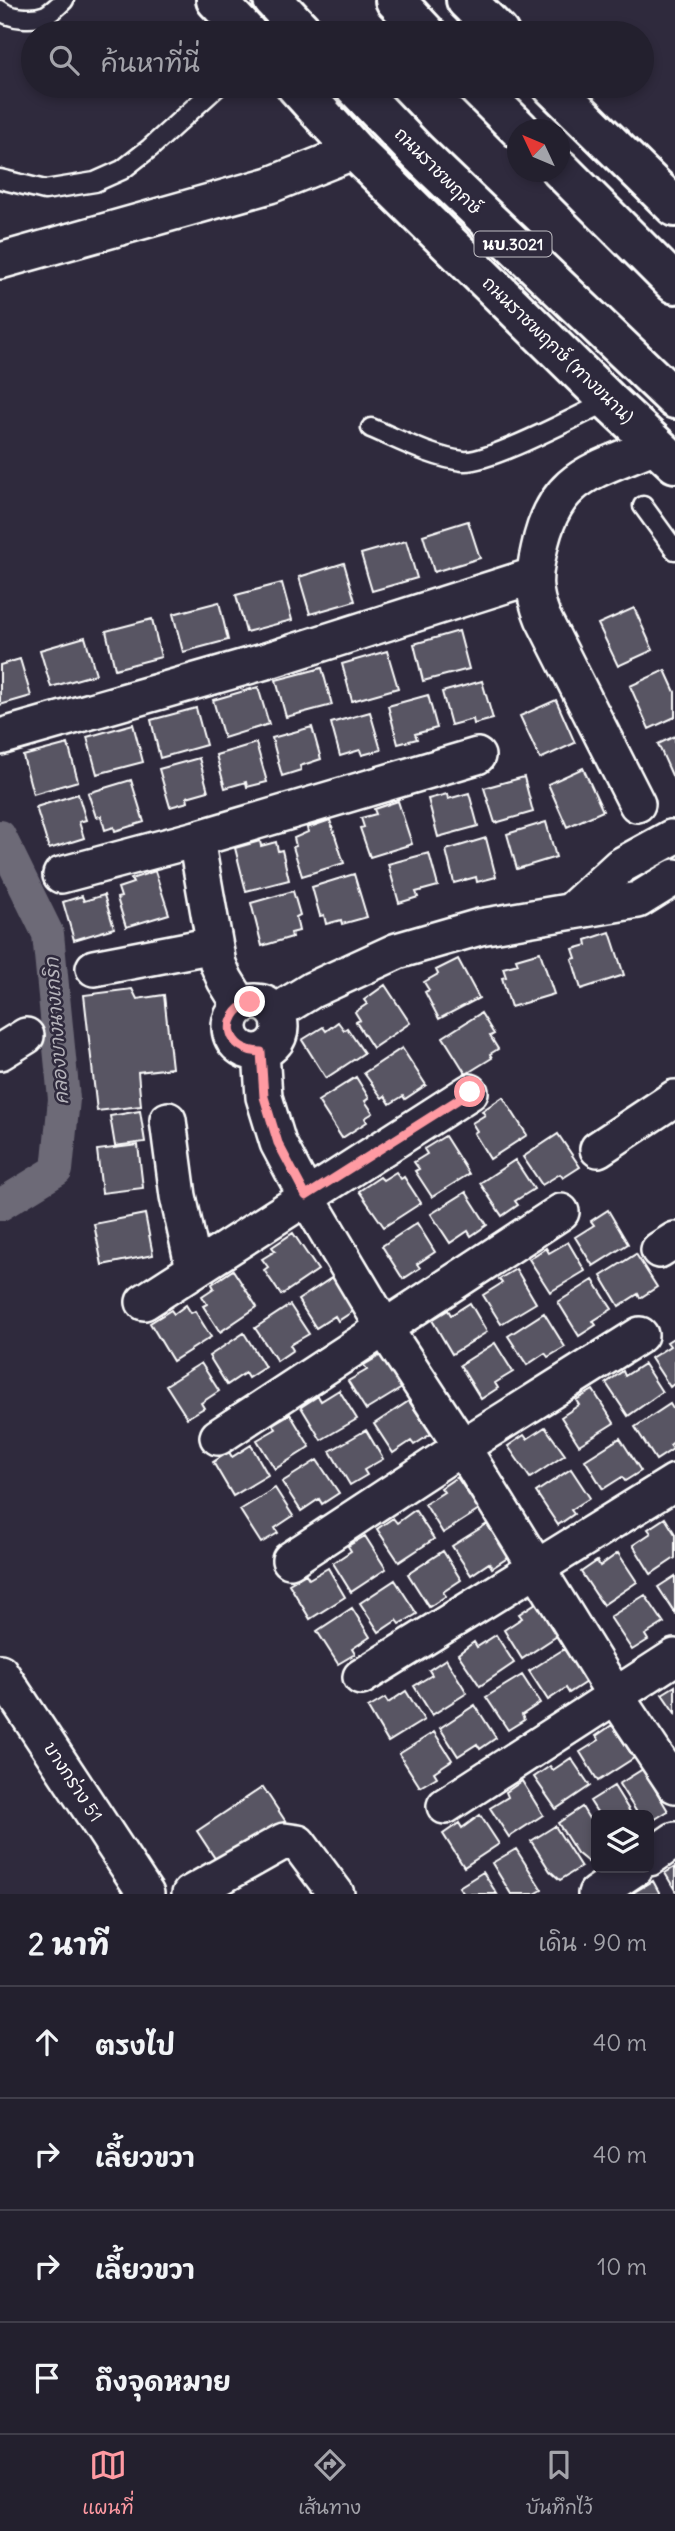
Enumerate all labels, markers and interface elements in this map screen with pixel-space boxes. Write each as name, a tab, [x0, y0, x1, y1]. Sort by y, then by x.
search box	[21, 21, 654, 98]
icon: search	[45, 41, 83, 79]
text: ค้นหาที่นี่	[101, 46, 200, 79]
north arrow	[507, 119, 570, 182]
street label: ถนนราชพฤกษ์	[389, 122, 488, 220]
road number: นบ.3021	[475, 232, 552, 256]
street label: ถนนราชพฤกษ์ (ทางขนาน)	[477, 271, 640, 429]
water label: คลองบางนางเกริก	[39, 955, 73, 1105]
route end	[234, 986, 265, 1017]
route start	[454, 1076, 485, 1107]
street label: บางกร่าง 51	[39, 1737, 108, 1826]
map controls	[591, 1810, 654, 1873]
button: layers	[591, 1810, 654, 1873]
text: 2 นาที	[28, 1925, 109, 1963]
text: เดิน · 90 m	[538, 1928, 647, 1957]
icon: ahead	[28, 2023, 66, 2061]
text: 40 m	[593, 2028, 647, 2057]
text: ตรงไป	[95, 2029, 175, 2062]
icon: right	[28, 2135, 66, 2173]
text: 40 m	[593, 2140, 647, 2169]
text: เลี้ยวขวา	[95, 2141, 195, 2174]
icon: right	[28, 2247, 66, 2285]
text: 10 m	[597, 2252, 647, 2281]
text: เลี้ยวขวา	[95, 2253, 195, 2286]
icon: arrive	[28, 2359, 66, 2397]
text: ถึงจุดหมาย	[95, 2365, 231, 2398]
tab: แผนที่	[82, 2446, 134, 2521]
tab: เส้นทาง	[298, 2446, 361, 2521]
tab: บันทึกไว้	[526, 2446, 593, 2521]

